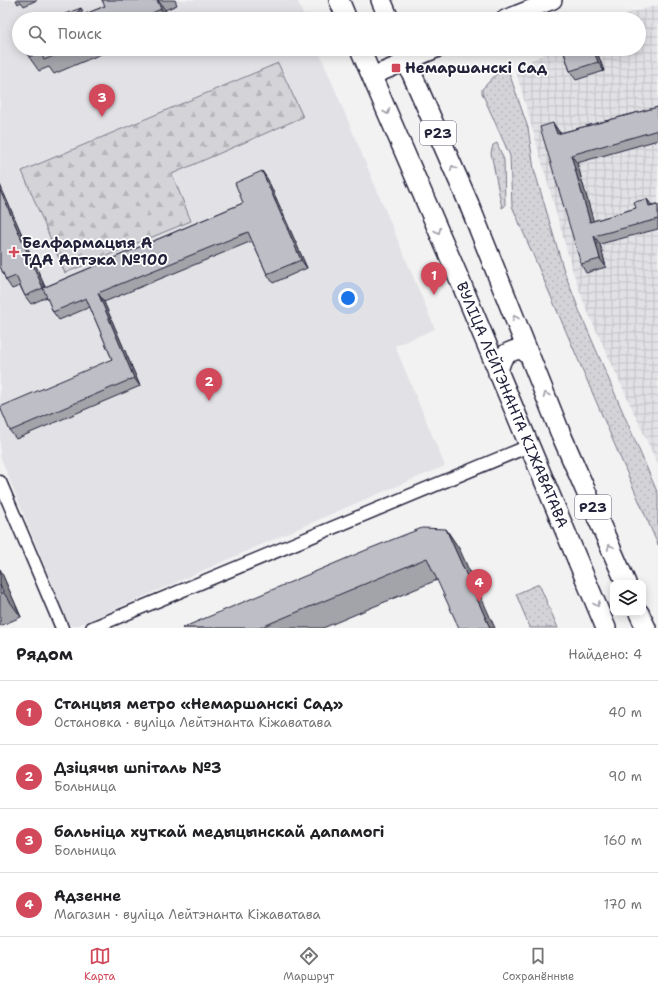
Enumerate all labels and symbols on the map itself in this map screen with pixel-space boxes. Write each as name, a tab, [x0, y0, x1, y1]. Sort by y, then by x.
place label: Немаршанскі Сад	[405, 58, 548, 78]
marker: Немаршанскі Сад	[390, 62, 402, 74]
pin: 3	[89, 84, 115, 117]
one-way arrow	[383, 108, 391, 115]
road number: Р23	[420, 121, 456, 145]
one-way arrow	[450, 165, 458, 173]
one-way arrow	[434, 228, 442, 235]
place label: Белфармацыя А ТДА Аптэка №100	[22, 233, 168, 270]
marker: Белфармацыя А ТДА Аптэка №100	[9, 247, 19, 257]
pin: 1	[421, 262, 447, 295]
street label: ВУЛІЦА ЛЕЙТЭНАНТА КІЖАВАТАВА	[452, 279, 573, 531]
your location	[338, 288, 358, 308]
one-way arrow	[511, 315, 519, 322]
pin: 2	[196, 368, 222, 401]
one-way arrow	[542, 392, 550, 399]
road number: Р23	[575, 495, 611, 519]
one-way arrow	[607, 544, 615, 551]
pin: 4	[466, 569, 492, 602]
one-way arrow	[592, 601, 600, 608]

